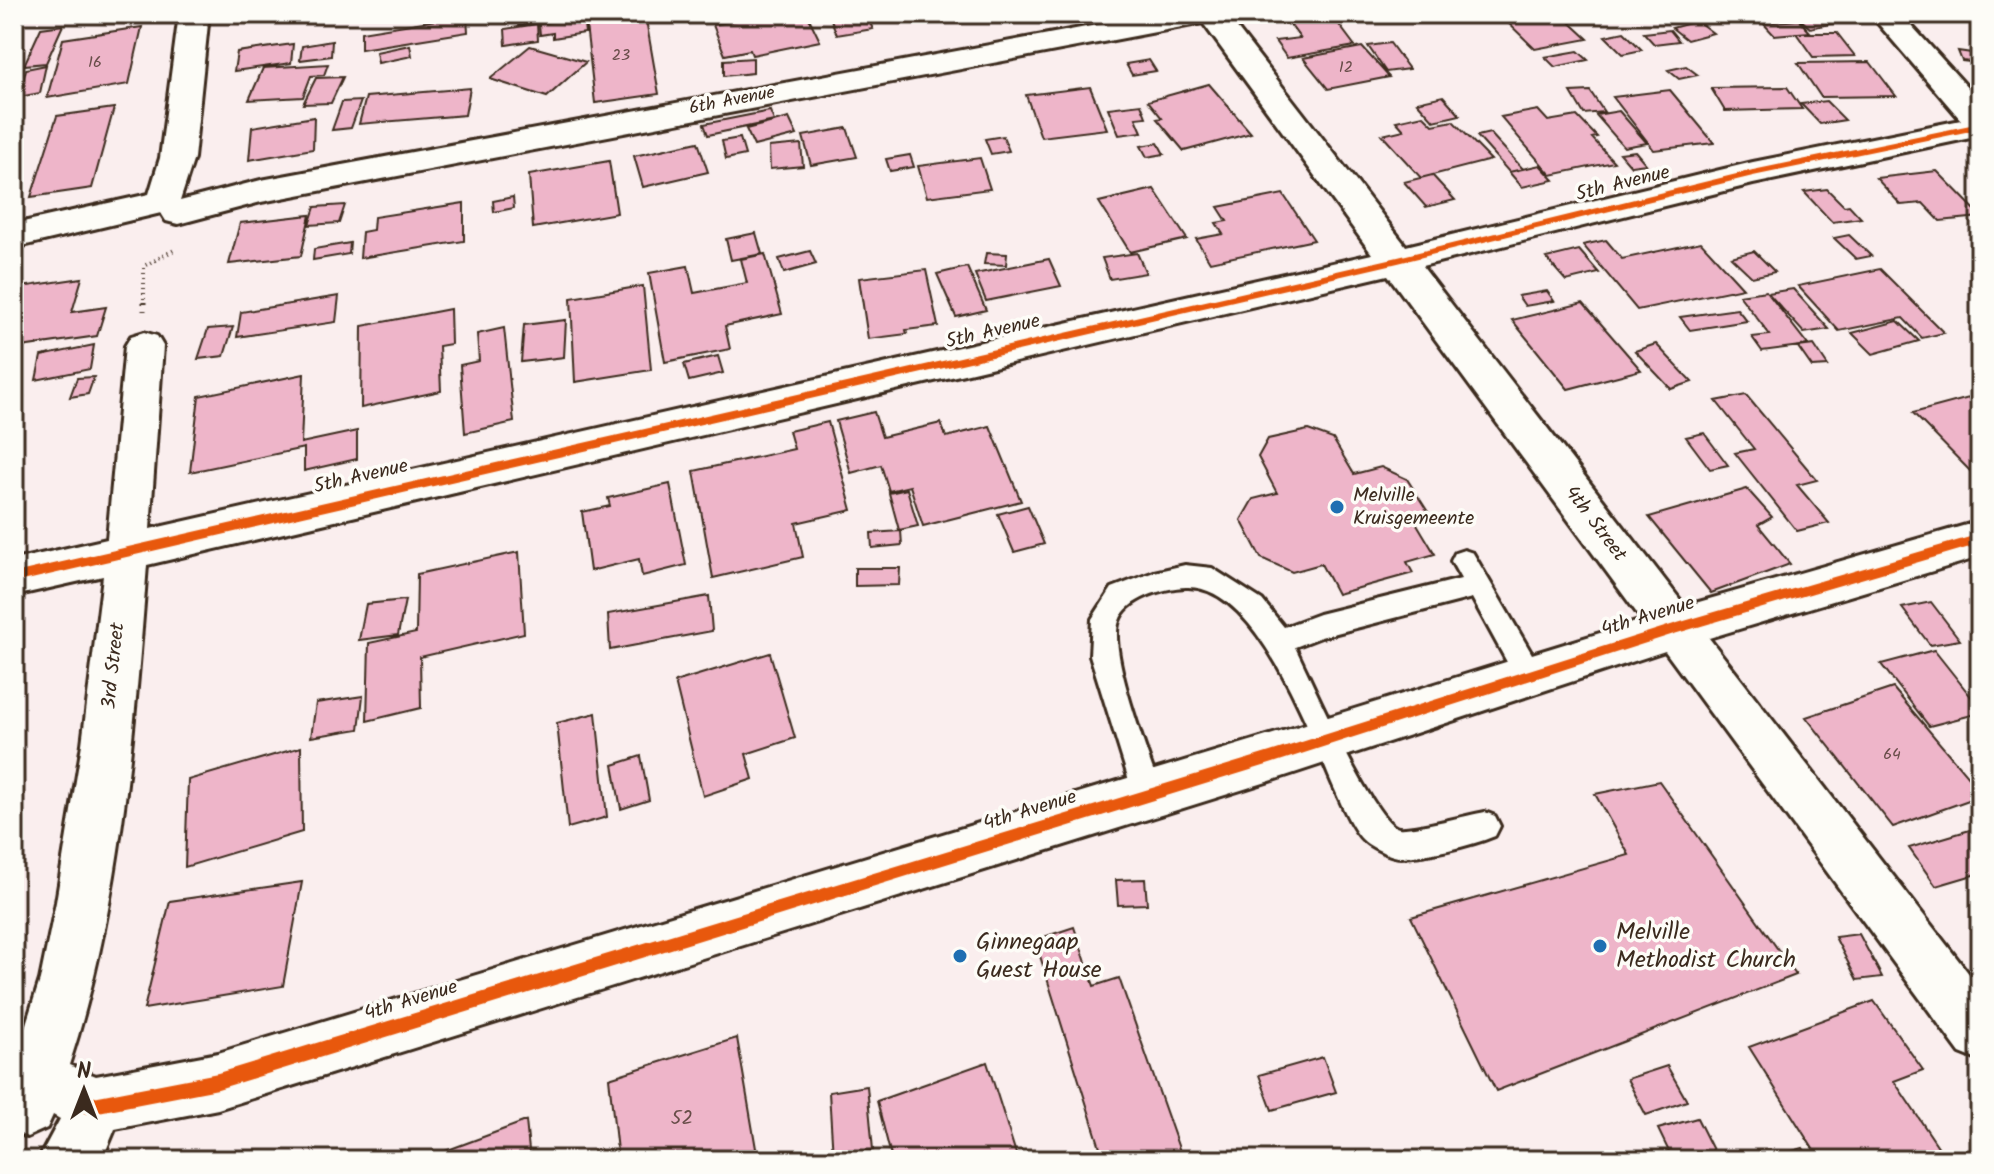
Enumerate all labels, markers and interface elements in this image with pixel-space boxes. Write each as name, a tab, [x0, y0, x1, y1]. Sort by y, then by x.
house number: 23	[612, 43, 630, 68]
house number: 16	[88, 50, 102, 75]
house number: 12	[1339, 55, 1353, 80]
street label: 6th Avenue	[687, 78, 777, 124]
street label: 5th Avenue	[1573, 157, 1673, 211]
street label: 5th Avenue	[943, 306, 1043, 358]
street label: 5th Avenue	[311, 451, 411, 503]
street label: 4th Street	[1556, 479, 1634, 569]
place label: Melville Kruisgemeente	[1353, 480, 1474, 535]
marker: Melville Kruisgemeente	[1328, 498, 1346, 516]
street label: 4th Avenue	[1597, 588, 1699, 646]
street label: 3rd Street	[94, 621, 134, 711]
house number: 64	[1883, 742, 1901, 767]
street label: 4th Avenue	[979, 782, 1081, 840]
place label: Melville Methodist Church	[1616, 913, 1796, 980]
place label: Ginnegaap Guest House	[976, 923, 1102, 990]
marker: Melville Methodist Church	[1591, 937, 1609, 955]
marker: Ginnegaap Guest House	[951, 947, 969, 965]
street label: 4th Avenue	[360, 972, 462, 1030]
north arrow	[44, 1050, 124, 1130]
text: N	[77, 1055, 91, 1090]
house number: 52	[671, 1103, 693, 1135]

